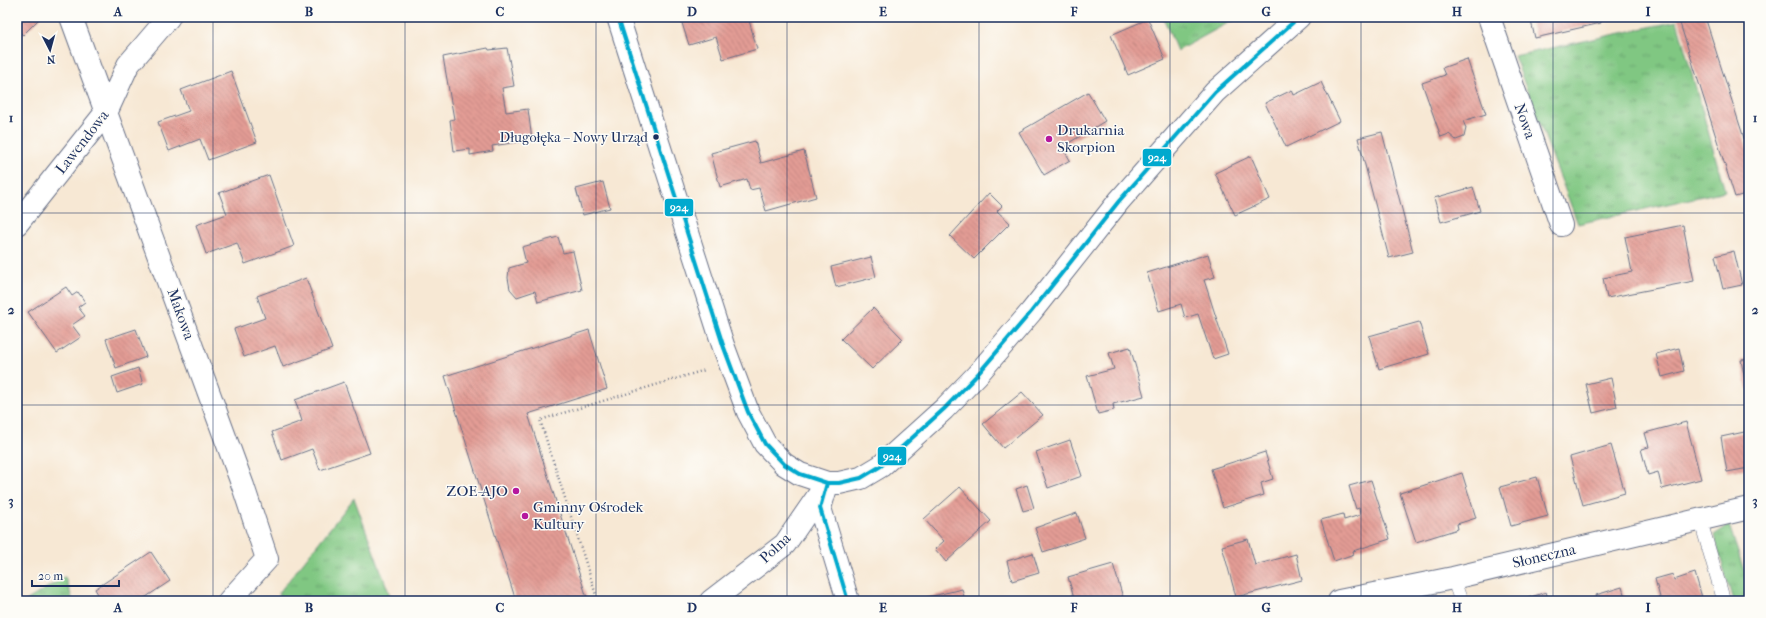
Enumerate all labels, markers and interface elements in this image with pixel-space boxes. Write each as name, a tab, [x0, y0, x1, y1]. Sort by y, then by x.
text: A	[113, 4, 123, 19]
text: B	[305, 4, 314, 19]
text: C	[496, 4, 505, 19]
text: D	[687, 4, 697, 19]
text: E	[879, 4, 887, 19]
text: F	[1070, 4, 1078, 19]
text: G	[1261, 4, 1271, 19]
text: H	[1452, 4, 1463, 19]
text: I	[1645, 4, 1651, 19]
north arrow	[30, 30, 70, 70]
text: N	[46, 53, 56, 66]
street label: Nowa	[1511, 101, 1540, 142]
street label: Lawendowa	[51, 106, 113, 178]
text: 1	[9, 110, 14, 125]
text: 1	[1753, 110, 1758, 125]
place label: Drukarnia Skorpion	[1057, 121, 1126, 156]
place label: Długołęka – Nowy Urząd	[500, 129, 648, 146]
marker: Długołęka – Nowy Urząd	[651, 132, 661, 142]
marker: Drukarnia Skorpion	[1044, 134, 1054, 144]
line badge: 924	[1142, 148, 1172, 167]
text: 924	[1147, 151, 1166, 164]
line badge: 924	[664, 198, 694, 217]
text: 924	[669, 201, 688, 214]
street label: Makowa	[163, 286, 199, 343]
text: 2	[8, 302, 15, 317]
text: 2	[1752, 302, 1759, 317]
line badge: 924	[877, 446, 907, 466]
text: 924	[882, 450, 901, 463]
place label: ZOE-AJO	[446, 482, 508, 500]
marker: ZOE-AJO	[511, 486, 521, 496]
text: 3	[8, 493, 14, 509]
text: 3	[1752, 493, 1758, 509]
place label: Gminny Ośrodek Kultury	[533, 498, 644, 533]
marker: Gminny Ośrodek Kultury	[520, 511, 530, 521]
street label: Polna	[756, 528, 795, 567]
street label: Słoneczna	[1511, 540, 1578, 572]
scale bar	[32, 562, 119, 588]
text: 20 m	[38, 569, 63, 583]
text: A	[113, 600, 123, 615]
text: B	[305, 600, 314, 615]
text: C	[496, 600, 505, 615]
text: D	[687, 600, 697, 615]
text: E	[879, 600, 887, 615]
text: F	[1070, 600, 1078, 615]
text: G	[1261, 600, 1271, 615]
text: H	[1452, 600, 1463, 615]
text: I	[1645, 600, 1651, 615]

